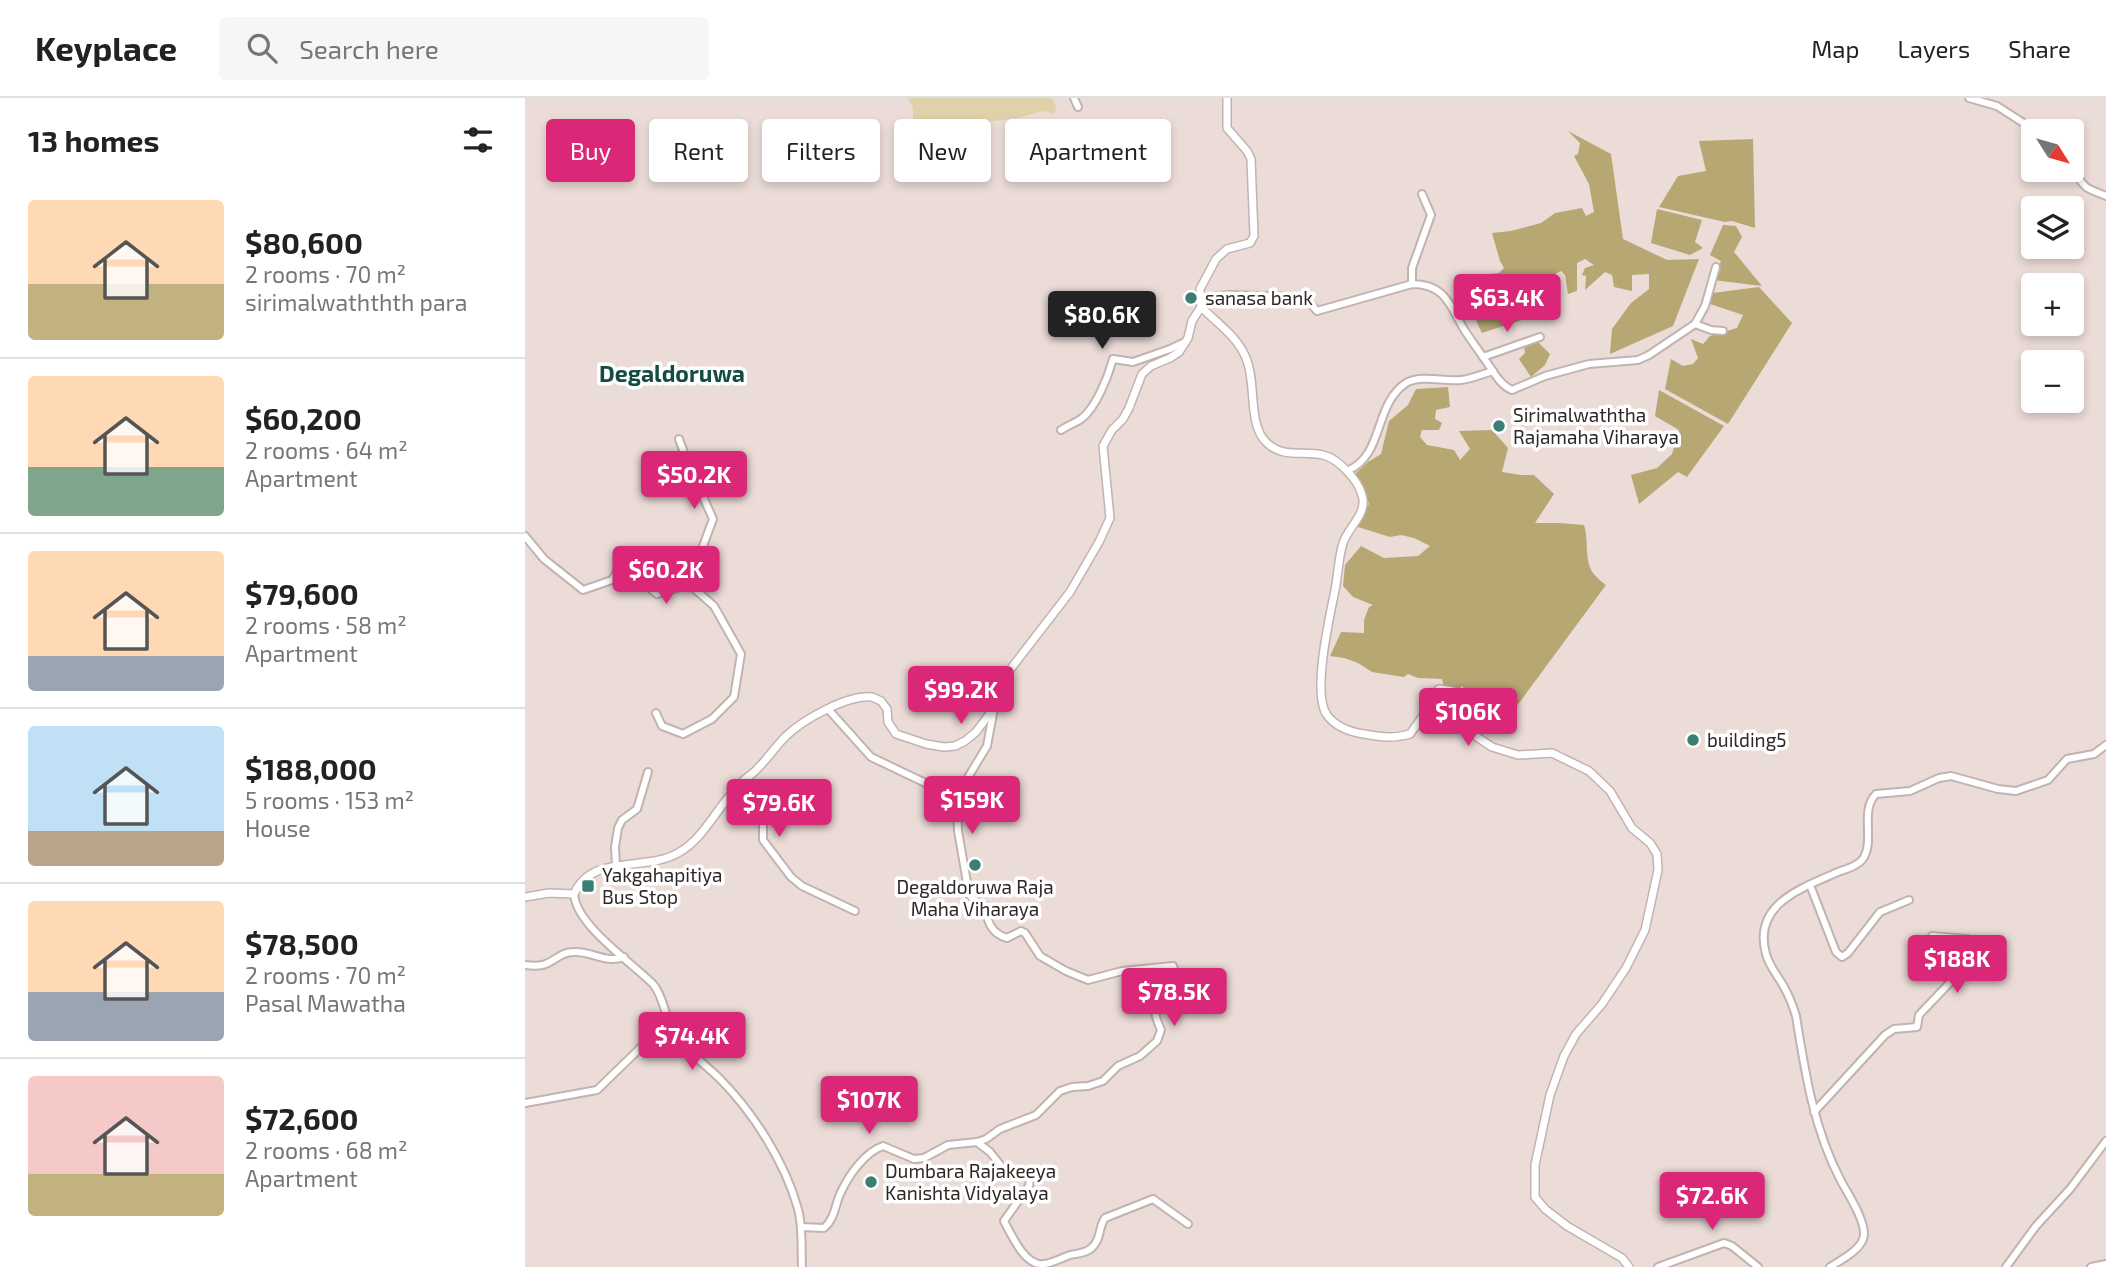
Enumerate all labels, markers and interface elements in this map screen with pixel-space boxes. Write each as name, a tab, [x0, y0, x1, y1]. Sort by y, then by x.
search box	[219, 17, 709, 80]
text: Keyplace	[35, 28, 177, 68]
icon: search	[243, 29, 281, 67]
text: Search here	[299, 33, 439, 64]
text: Map	[1811, 34, 1859, 63]
text: Layers	[1897, 34, 1970, 63]
text: Share	[2008, 34, 2071, 63]
chip: Buy	[546, 119, 635, 182]
chip: Rent	[649, 119, 748, 182]
chip: Filters	[762, 119, 880, 182]
chip: New	[894, 119, 991, 182]
chip: Apartment	[1005, 119, 1171, 182]
north arrow	[2021, 119, 2084, 182]
map controls	[2021, 119, 2084, 413]
icon: filters	[459, 121, 497, 159]
text: 13 homes	[28, 122, 159, 158]
button: layers	[2021, 196, 2084, 259]
text: $80,600	[245, 224, 363, 260]
icon: home	[84, 228, 168, 312]
text: 2 rooms · 70 m²	[245, 260, 406, 288]
button: +	[2021, 273, 2084, 336]
pin: $63.4K	[1450, 274, 1564, 334]
text: $63.4K	[1470, 283, 1544, 311]
place label: sanasa bank	[1205, 286, 1313, 309]
text: sirimalwaththth para	[245, 288, 467, 316]
marker: sanasa bank	[1183, 290, 1199, 306]
pin: $80.6K	[1045, 292, 1159, 351]
text: $80.6K	[1064, 300, 1140, 328]
button: −	[2021, 350, 2084, 413]
district label: Degaldoruwa	[599, 359, 745, 387]
text: $60,200	[245, 400, 362, 436]
place label: Sirimalwaththa Rajamaha Viharaya	[1513, 403, 1679, 448]
icon: home	[84, 404, 168, 488]
marker: Sirimalwaththa Rajamaha Viharaya	[1491, 418, 1507, 434]
text: 2 rooms · 64 m²	[245, 436, 408, 464]
pin: $50.2K	[637, 452, 751, 511]
text: $50.2K	[657, 460, 731, 488]
text: Apartment	[245, 464, 358, 492]
pin: $60.2K	[609, 546, 723, 606]
text: $60.2K	[629, 555, 703, 583]
text: $79,600	[245, 575, 359, 611]
icon: home	[84, 579, 168, 663]
text: 2 rooms · 58 m²	[245, 611, 407, 639]
text: Apartment	[245, 639, 358, 667]
pin: $99.2K	[904, 666, 1018, 726]
text: $99.2K	[924, 675, 998, 703]
pin: $106K	[1419, 688, 1517, 748]
text: $106K	[1435, 697, 1501, 725]
place label: building5	[1707, 728, 1786, 751]
marker: building5	[1685, 732, 1701, 748]
text: $188,000	[245, 750, 377, 786]
icon: home	[84, 754, 168, 838]
pin: $159K	[923, 776, 1021, 836]
pin: $79.6K	[722, 780, 836, 839]
text: $159K	[940, 785, 1004, 813]
text: 5 rooms · 153 m²	[245, 786, 414, 814]
text: $79.6K	[743, 788, 815, 816]
text: House	[245, 814, 311, 842]
marker: Degaldoruwa Raja Maha Viharaya	[967, 857, 983, 873]
place label: Yakgahapitiya Bus Stop	[602, 863, 722, 908]
place label: Degaldoruwa Raja Maha Viharaya	[896, 875, 1054, 920]
marker: Yakgahapitiya Bus Stop	[580, 878, 596, 894]
text: $78,500	[245, 925, 359, 961]
icon: home	[84, 929, 168, 1013]
pin: $188K	[1908, 936, 2006, 995]
text: $188K	[1924, 944, 1990, 972]
text: 2 rooms · 70 m²	[245, 961, 406, 989]
pin: $78.5K	[1117, 968, 1231, 1028]
text: $78.5K	[1138, 977, 1210, 1005]
text: Pasal Mawatha	[245, 989, 406, 1017]
pin: $74.4K	[635, 1012, 749, 1072]
text: $74.4K	[655, 1021, 729, 1049]
pin: $107K	[820, 1076, 918, 1136]
text: $107K	[837, 1085, 901, 1113]
text: $72,600	[245, 1100, 359, 1136]
icon: home	[84, 1104, 168, 1188]
text: 2 rooms · 68 m²	[245, 1136, 408, 1164]
place label: Dumbara Rajakeeya Kanishta Vidyalaya	[885, 1159, 1056, 1204]
text: Apartment	[245, 1164, 358, 1192]
pin: $72.6K	[1655, 1172, 1769, 1232]
marker: Dumbara Rajakeeya Kanishta Vidyalaya	[863, 1174, 879, 1190]
text: $72.6K	[1676, 1181, 1748, 1209]

